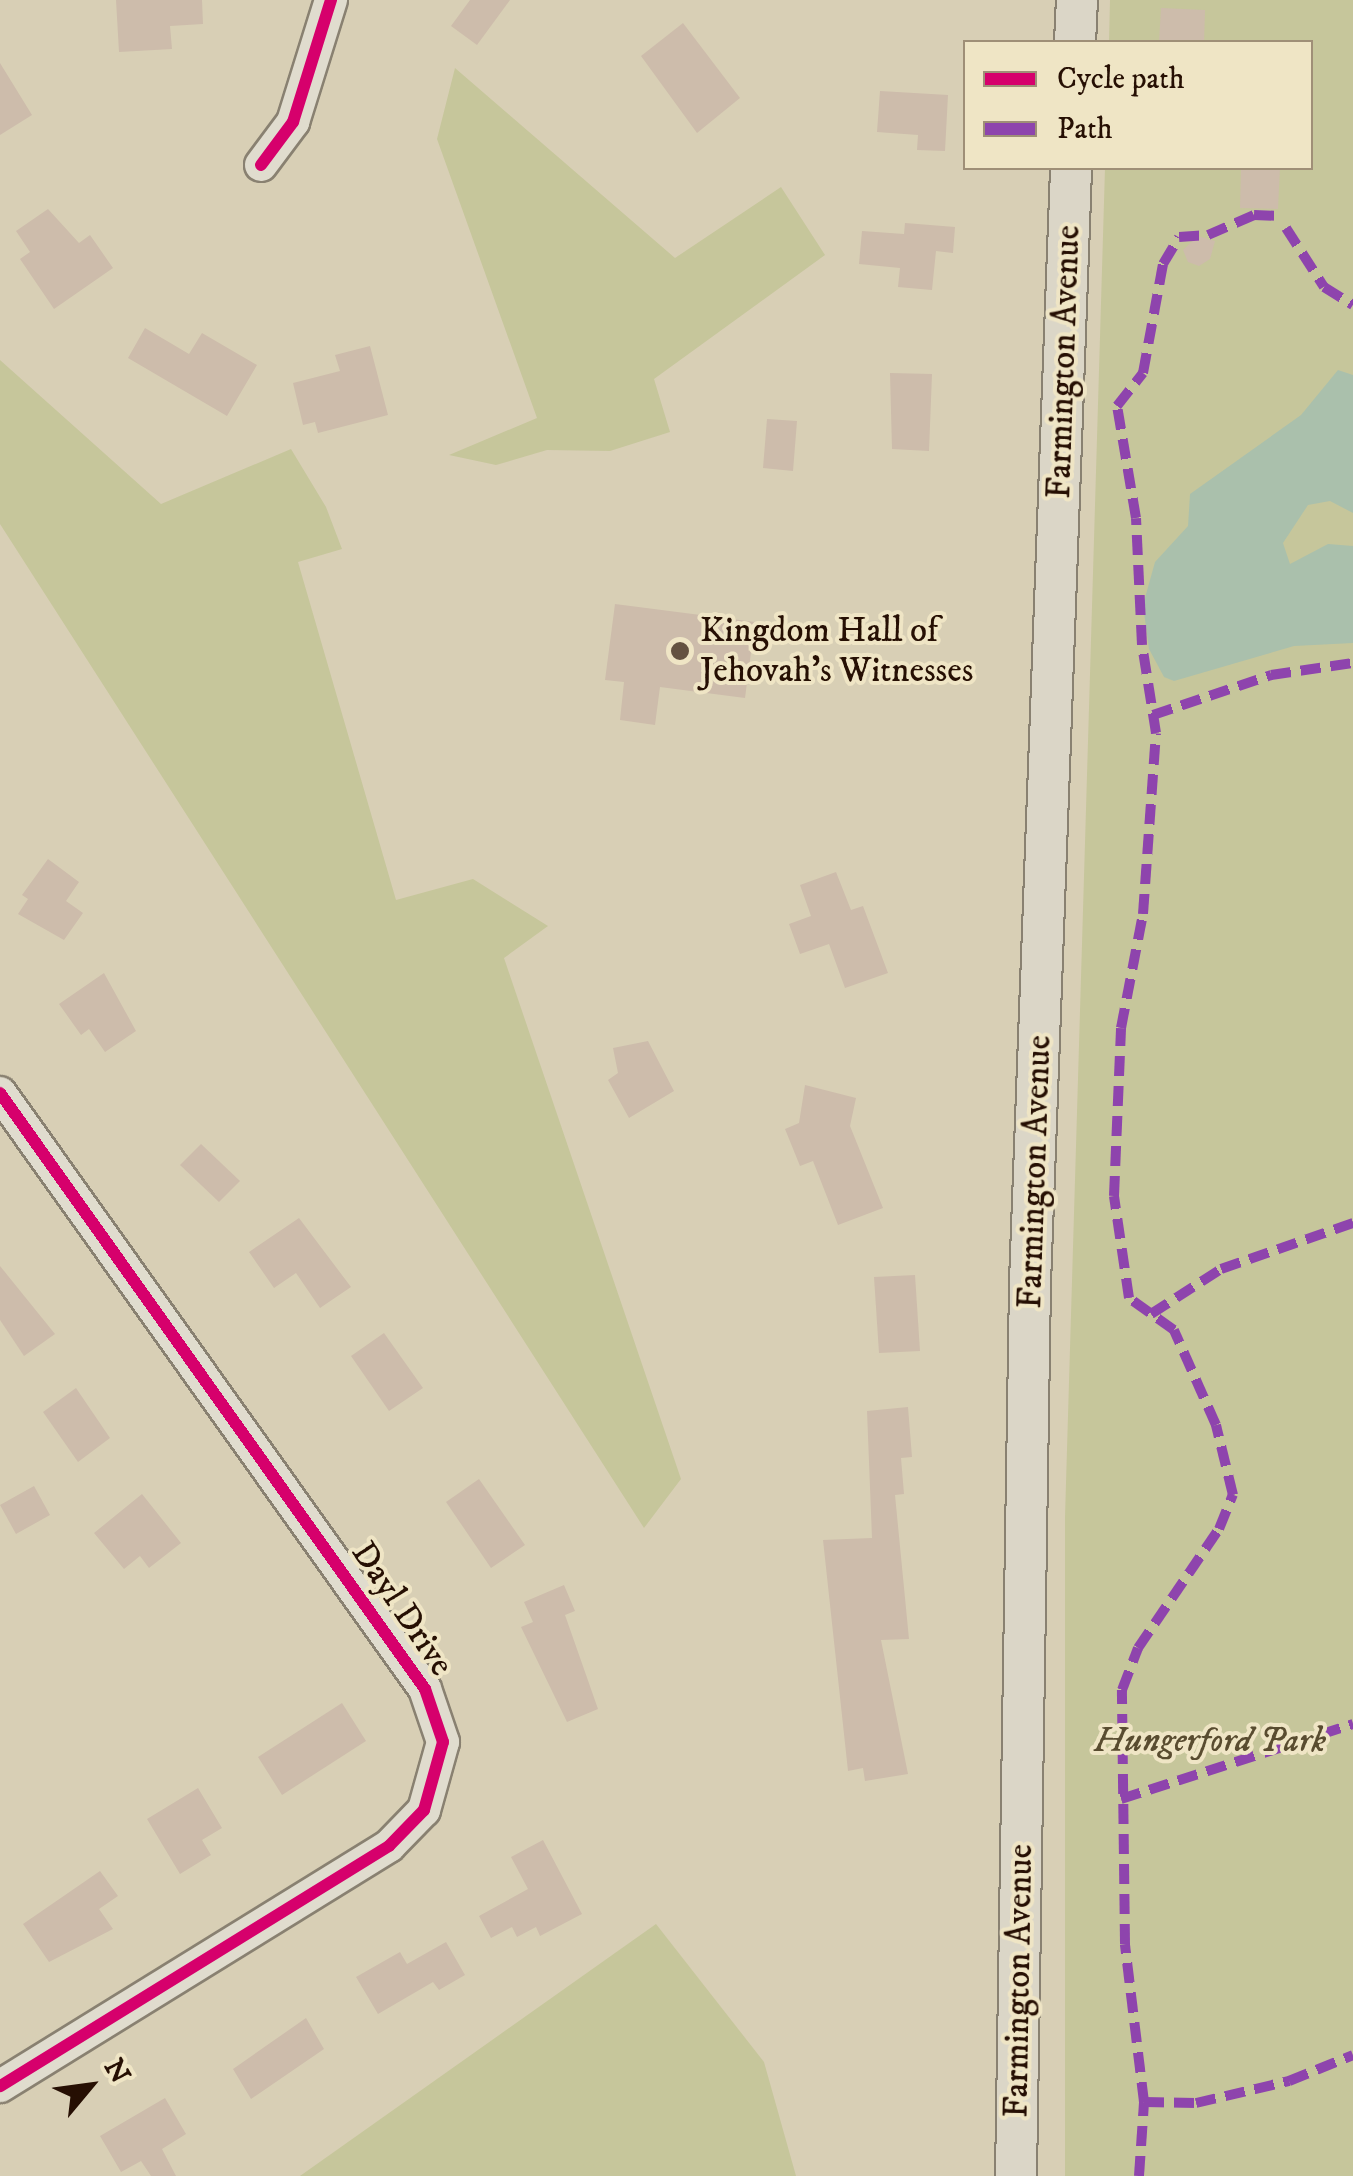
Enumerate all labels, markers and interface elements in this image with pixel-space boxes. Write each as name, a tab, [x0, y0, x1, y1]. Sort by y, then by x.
legend	[963, 40, 1313, 170]
text: Cycle path	[1057, 61, 1185, 98]
text: Path	[1057, 111, 1113, 148]
street label: Farmington Avenue	[1038, 224, 1090, 500]
place label: Kingdom Hall of Jehovah's Witnesses	[700, 610, 973, 692]
marker: Kingdom Hall of Jehovah's Witnesses	[669, 640, 691, 662]
street label: Farmington Avenue	[1009, 1034, 1061, 1310]
street label: Dayl Drive	[342, 1534, 462, 1684]
park label: Hungerford Park	[1094, 1720, 1326, 1762]
street label: Farmington Avenue	[996, 1844, 1042, 2118]
north arrow	[40, 2036, 140, 2136]
text: N	[96, 2053, 138, 2090]

